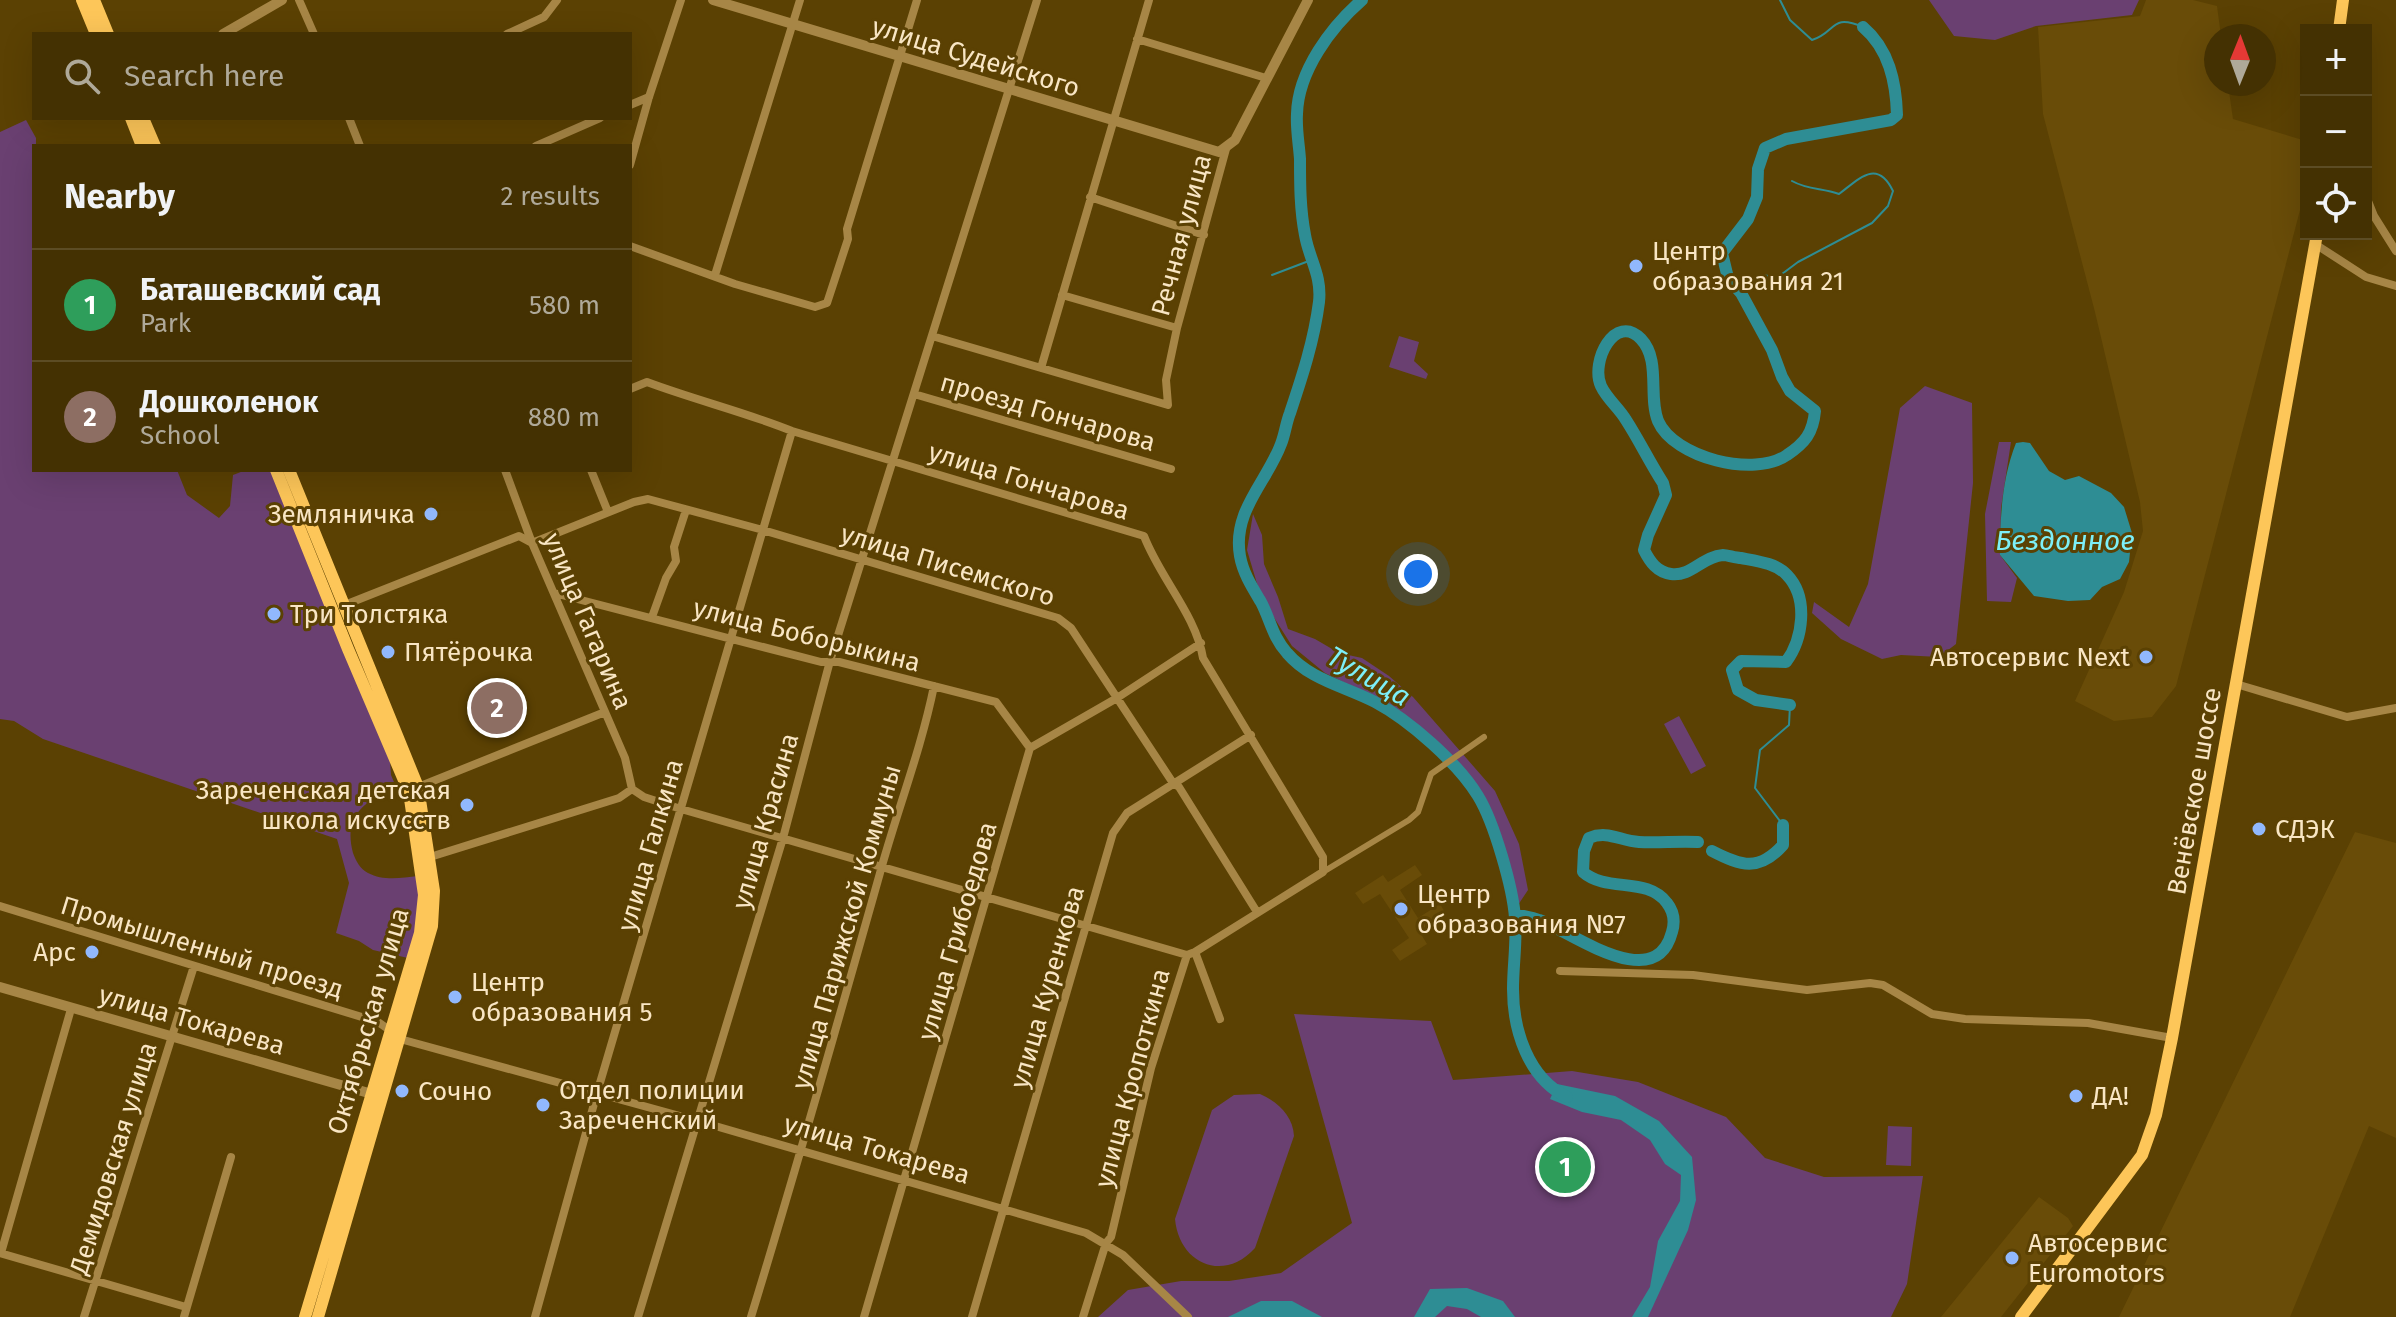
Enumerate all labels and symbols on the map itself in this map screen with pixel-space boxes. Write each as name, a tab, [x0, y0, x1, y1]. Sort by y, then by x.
street label: улица Судейского	[868, 11, 1084, 104]
north arrow	[2204, 24, 2276, 96]
street label: Речная улица	[1145, 151, 1218, 319]
place label: Центр образования 21	[1652, 236, 1844, 297]
marker: Центр образования 21	[1627, 257, 1645, 275]
street label: проезд Гончарова	[937, 367, 1159, 458]
street label: улица Гончарова	[925, 436, 1133, 527]
place label: Земляничка	[268, 499, 415, 530]
marker: Земляничка	[422, 505, 440, 523]
street label: улица Писемского	[837, 518, 1059, 613]
water label: Бездонное	[1995, 524, 2135, 557]
street label: улица Гагарина	[536, 528, 639, 714]
your location	[1398, 554, 1438, 594]
street label: улица Боборыкина	[690, 592, 924, 679]
place label: Три Толстяка	[290, 599, 449, 630]
marker: Три Толстяка	[265, 605, 283, 623]
place label: Пятёрочка	[404, 637, 533, 668]
water label: Тулица	[1321, 639, 1416, 713]
place label: Автосервис Next	[1930, 642, 2131, 673]
marker: Пятёрочка	[379, 643, 397, 661]
marker: Автосервис Next	[2137, 648, 2155, 666]
pin: 2	[471, 678, 523, 738]
street label: Венёвское шоссе	[2161, 685, 2228, 897]
street label: улица Красина	[726, 730, 805, 913]
street label: улица Галкина	[611, 755, 690, 935]
street label: улица Парижской Коммуны	[785, 761, 908, 1093]
place label: Зареченская детская школа искусств	[196, 775, 451, 836]
marker: Зареченская детская школа искусств	[458, 796, 476, 814]
place label: СДЭК	[2275, 814, 2335, 845]
street label: улица Грибоедова	[911, 818, 1004, 1044]
marker: СДЭК	[2250, 820, 2268, 838]
place label: Центр образования №7	[1417, 879, 1626, 940]
street label: улица Куренкова	[1004, 882, 1091, 1092]
street label: Промышленный проезд	[57, 890, 347, 1005]
marker: Центр образования №7	[1392, 900, 1410, 918]
street label: Октябрьская улица	[321, 904, 416, 1138]
place label: Арс	[33, 937, 76, 968]
marker: Арс	[83, 943, 101, 961]
street label: улица Кропоткина	[1088, 965, 1177, 1191]
place label: Центр образования 5	[471, 967, 652, 1028]
street label: улица Токарева	[95, 979, 288, 1062]
marker: Центр образования 5	[446, 988, 464, 1006]
street label: Демидовская улица	[63, 1039, 163, 1279]
place label: Отдел полиции Зареченский	[559, 1075, 745, 1136]
place label: Сочно	[418, 1076, 492, 1107]
place label: ДА!	[2091, 1081, 2129, 1112]
marker: Сочно	[393, 1082, 411, 1100]
marker: ДА!	[2067, 1087, 2085, 1105]
marker: Отдел полиции Зареченский	[534, 1096, 552, 1114]
street label: улица Токарева	[780, 1108, 973, 1191]
pin: 1	[1539, 1137, 1591, 1197]
place label: Автосервис Euromotors	[2028, 1228, 2168, 1289]
marker: Автосервис Euromotors	[2003, 1249, 2021, 1267]

